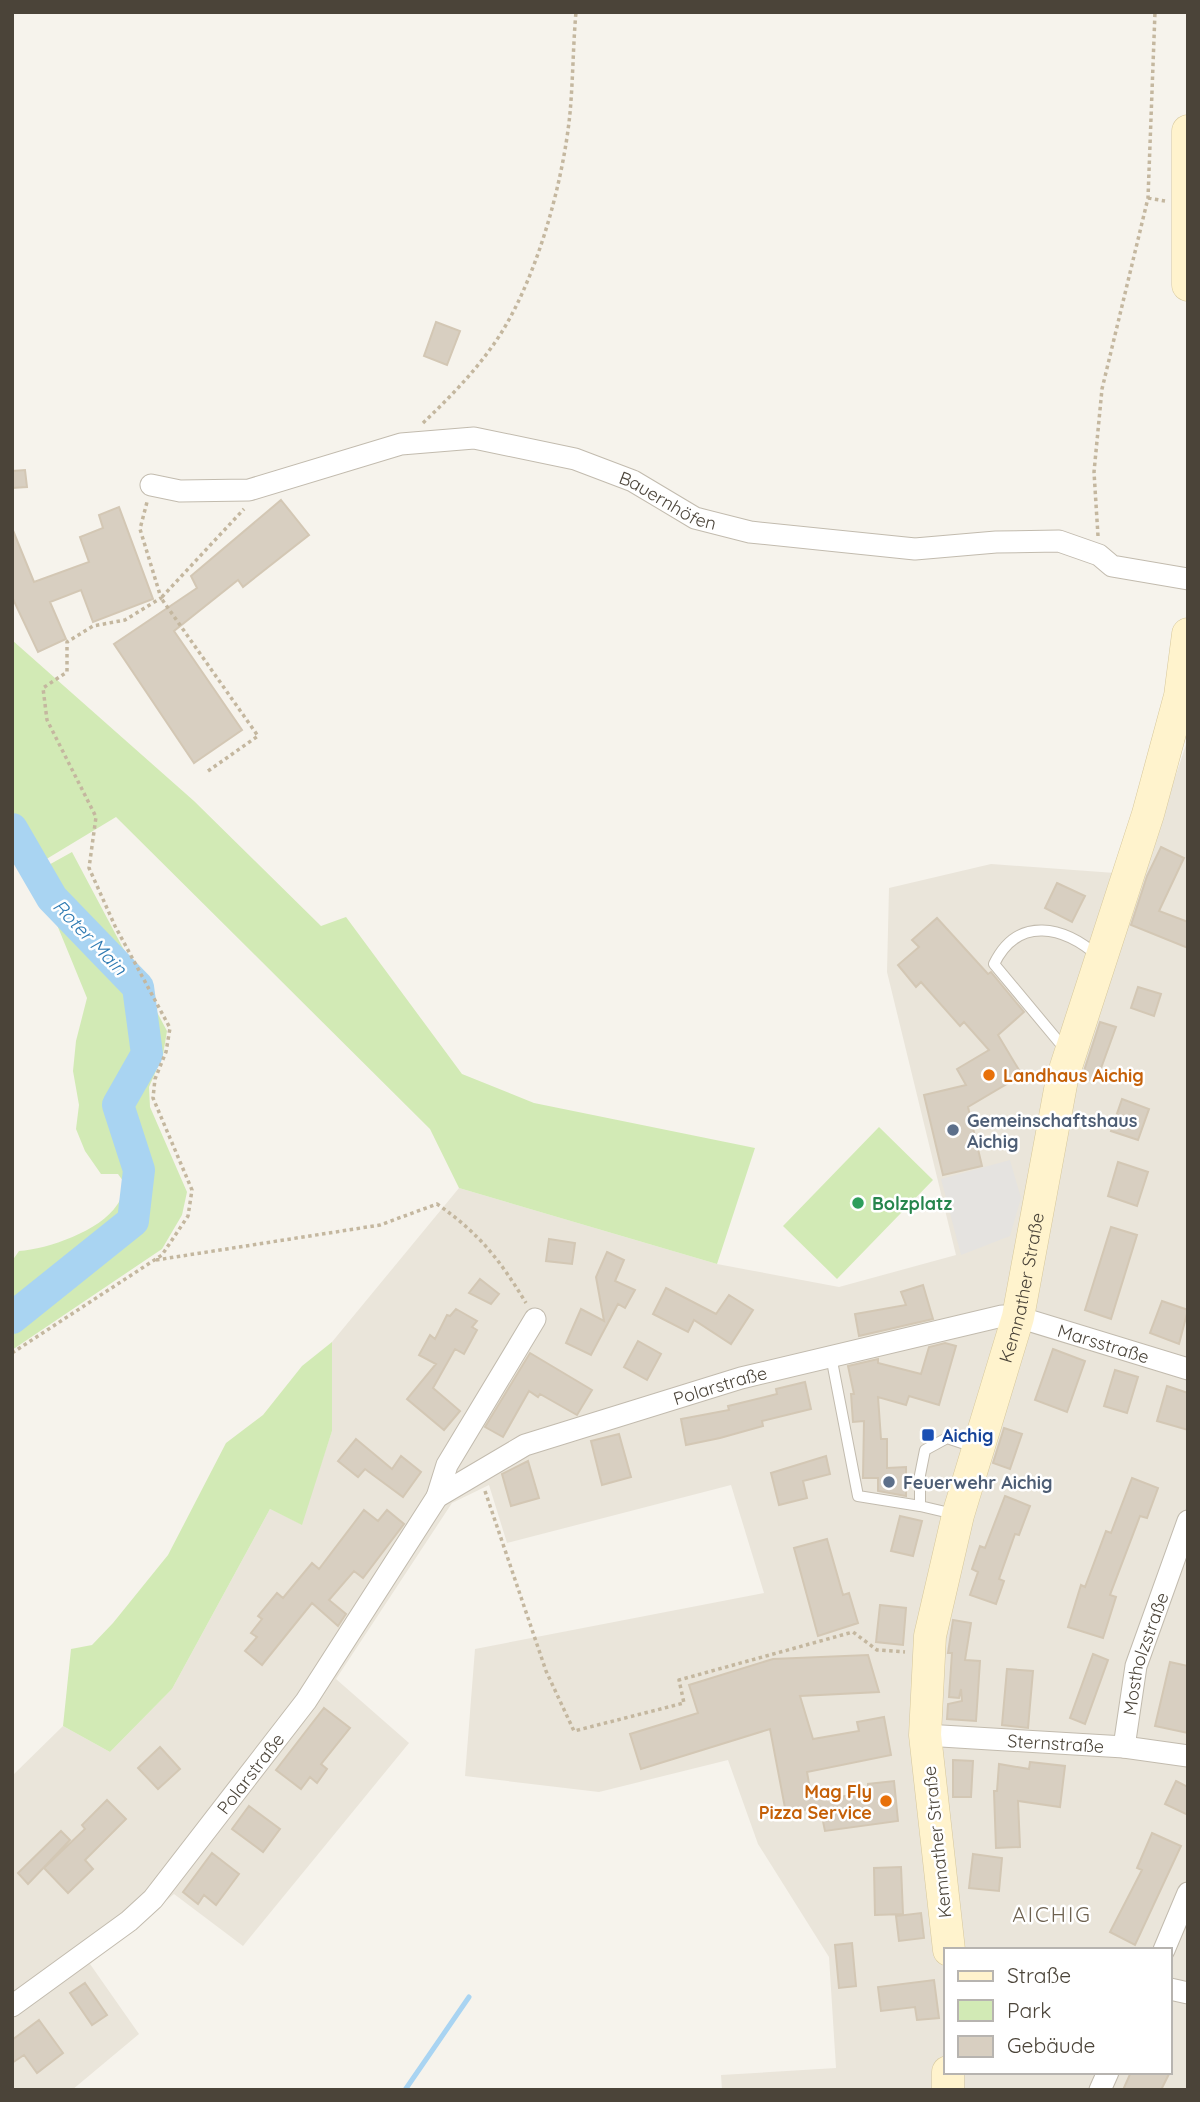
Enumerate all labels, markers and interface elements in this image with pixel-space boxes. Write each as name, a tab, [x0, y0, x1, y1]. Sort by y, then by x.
street label: Bauernhöfen	[616, 465, 719, 535]
water label: Roter Main	[48, 894, 133, 981]
place label: Landhaus Aichig	[1003, 1064, 1144, 1087]
marker: Landhaus Aichig	[981, 1067, 997, 1083]
place label: Gemeinschaftshaus Aichig	[967, 1109, 1138, 1153]
marker: Gemeinschaftshaus Aichig	[945, 1122, 961, 1138]
place label: Bolzplatz	[872, 1192, 952, 1215]
marker: Bolzplatz	[850, 1195, 866, 1211]
street label: Kemnather Straße	[993, 1211, 1049, 1365]
street label: Marsstraße	[1055, 1318, 1152, 1368]
street label: Polarstraße	[670, 1361, 769, 1410]
place label: Aichig	[942, 1424, 993, 1447]
marker: Aichig	[920, 1427, 936, 1443]
place label: Feuerwehr Aichig	[903, 1471, 1053, 1494]
marker: Feuerwehr Aichig	[881, 1474, 897, 1490]
street label: Mostholzstraße	[1117, 1589, 1173, 1717]
street label: Polarstraße	[211, 1728, 289, 1819]
street label: Sternstraße	[1007, 1728, 1105, 1757]
street label: Kemnather Straße	[918, 1765, 956, 1919]
place label: Mag Fly Pizza Service	[759, 1780, 872, 1824]
marker: Mag Fly Pizza Service	[878, 1793, 894, 1809]
district label: AICHIG	[1012, 1901, 1092, 1927]
legend	[944, 1948, 1172, 2074]
text: Straße	[1007, 1962, 1071, 1988]
text: Park	[1007, 1997, 1051, 2023]
text: Gebäude	[1007, 2032, 1095, 2058]

